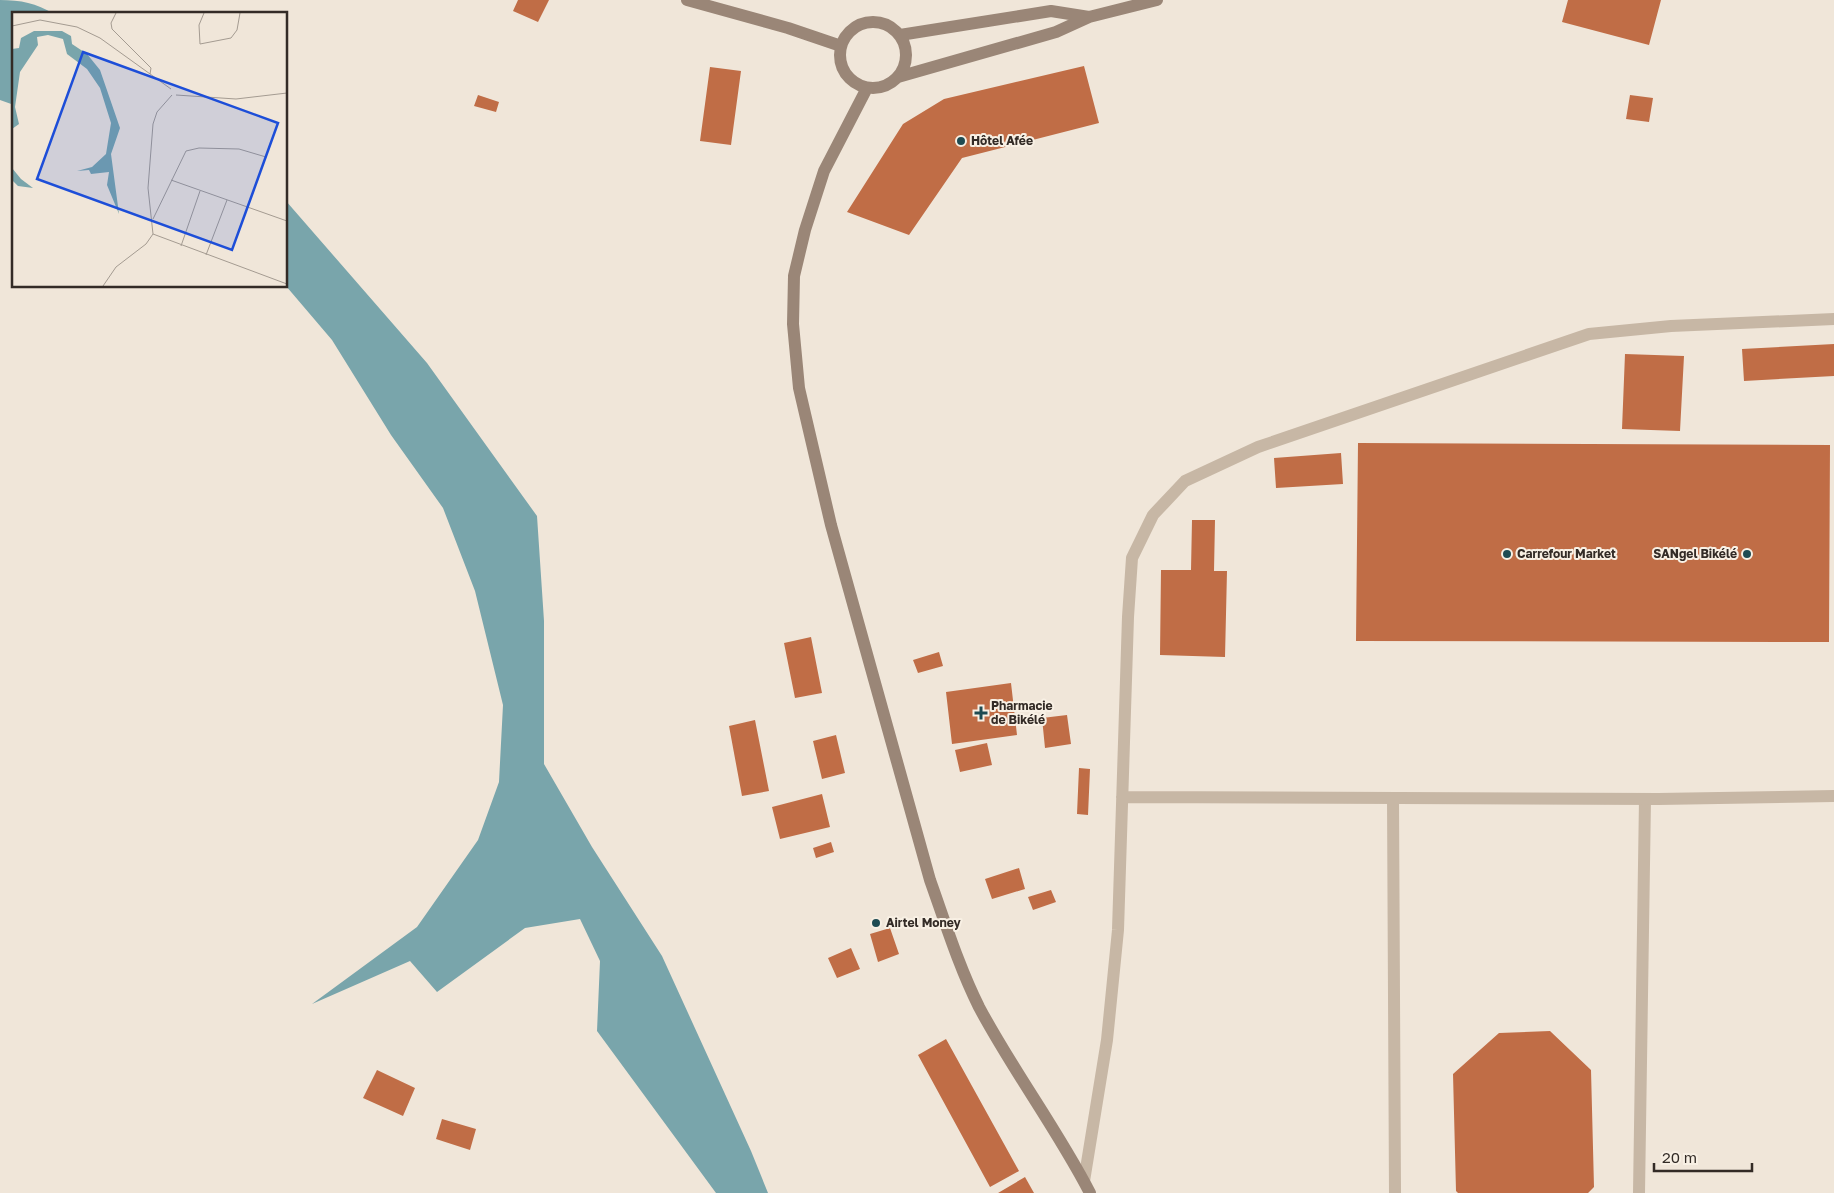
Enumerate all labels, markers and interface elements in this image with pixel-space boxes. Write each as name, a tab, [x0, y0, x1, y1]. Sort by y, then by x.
inset map	[12, 12, 288, 288]
place label: Hôtel Afée	[971, 133, 1033, 148]
marker: Hôtel Afée	[955, 135, 967, 147]
place label: Carrefour Market	[1517, 546, 1616, 561]
place label: SANgel Bikélé	[1653, 546, 1737, 561]
marker: Carrefour Market	[1501, 548, 1513, 560]
marker: SANgel Bikélé	[1741, 548, 1753, 560]
place label: Pharmacie de Bikélé	[991, 698, 1053, 727]
marker: Pharmacie de Bikélé	[975, 707, 987, 719]
place label: Airtel Money	[886, 915, 962, 930]
marker: Airtel Money	[870, 917, 882, 929]
scale bar	[1654, 1140, 1752, 1172]
text: 20 m	[1662, 1148, 1697, 1166]

